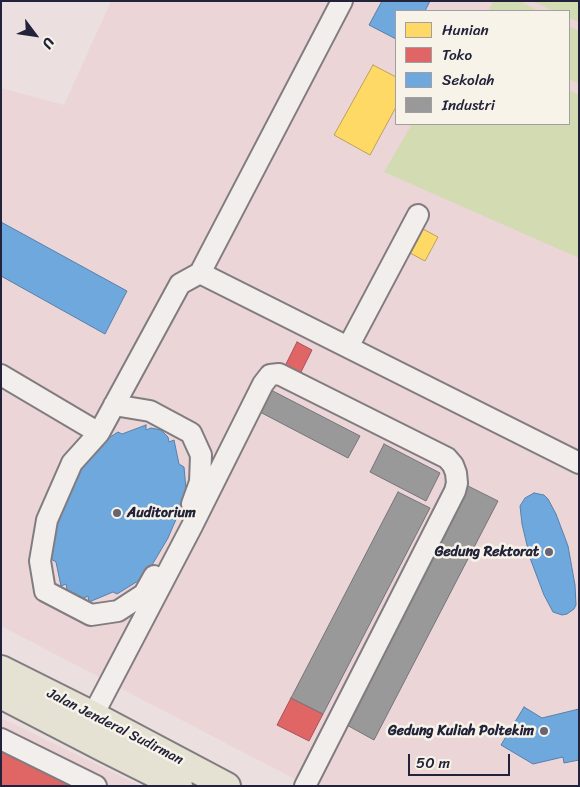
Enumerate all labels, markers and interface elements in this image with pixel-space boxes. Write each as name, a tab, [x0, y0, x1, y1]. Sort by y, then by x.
north arrow	[10, 10, 60, 60]
legend	[395, 10, 570, 125]
text: Hunian	[442, 17, 489, 43]
text: U	[35, 33, 61, 53]
text: Toko	[442, 42, 472, 68]
text: Sekolah	[442, 67, 494, 93]
text: Industri	[442, 92, 495, 118]
place label: Auditorium	[127, 505, 196, 521]
marker: Auditorium	[111, 507, 123, 519]
place label: Gedung Rektorat	[435, 544, 539, 560]
marker: Gedung Rektorat	[543, 546, 555, 558]
street label: Jalan Jenderal Sudirman	[44, 685, 186, 769]
place label: Gedung Kuliah Poltekim	[388, 723, 534, 739]
marker: Gedung Kuliah Poltekim	[538, 725, 550, 737]
scale bar	[410, 744, 512, 776]
text: 50 m	[416, 750, 450, 776]

